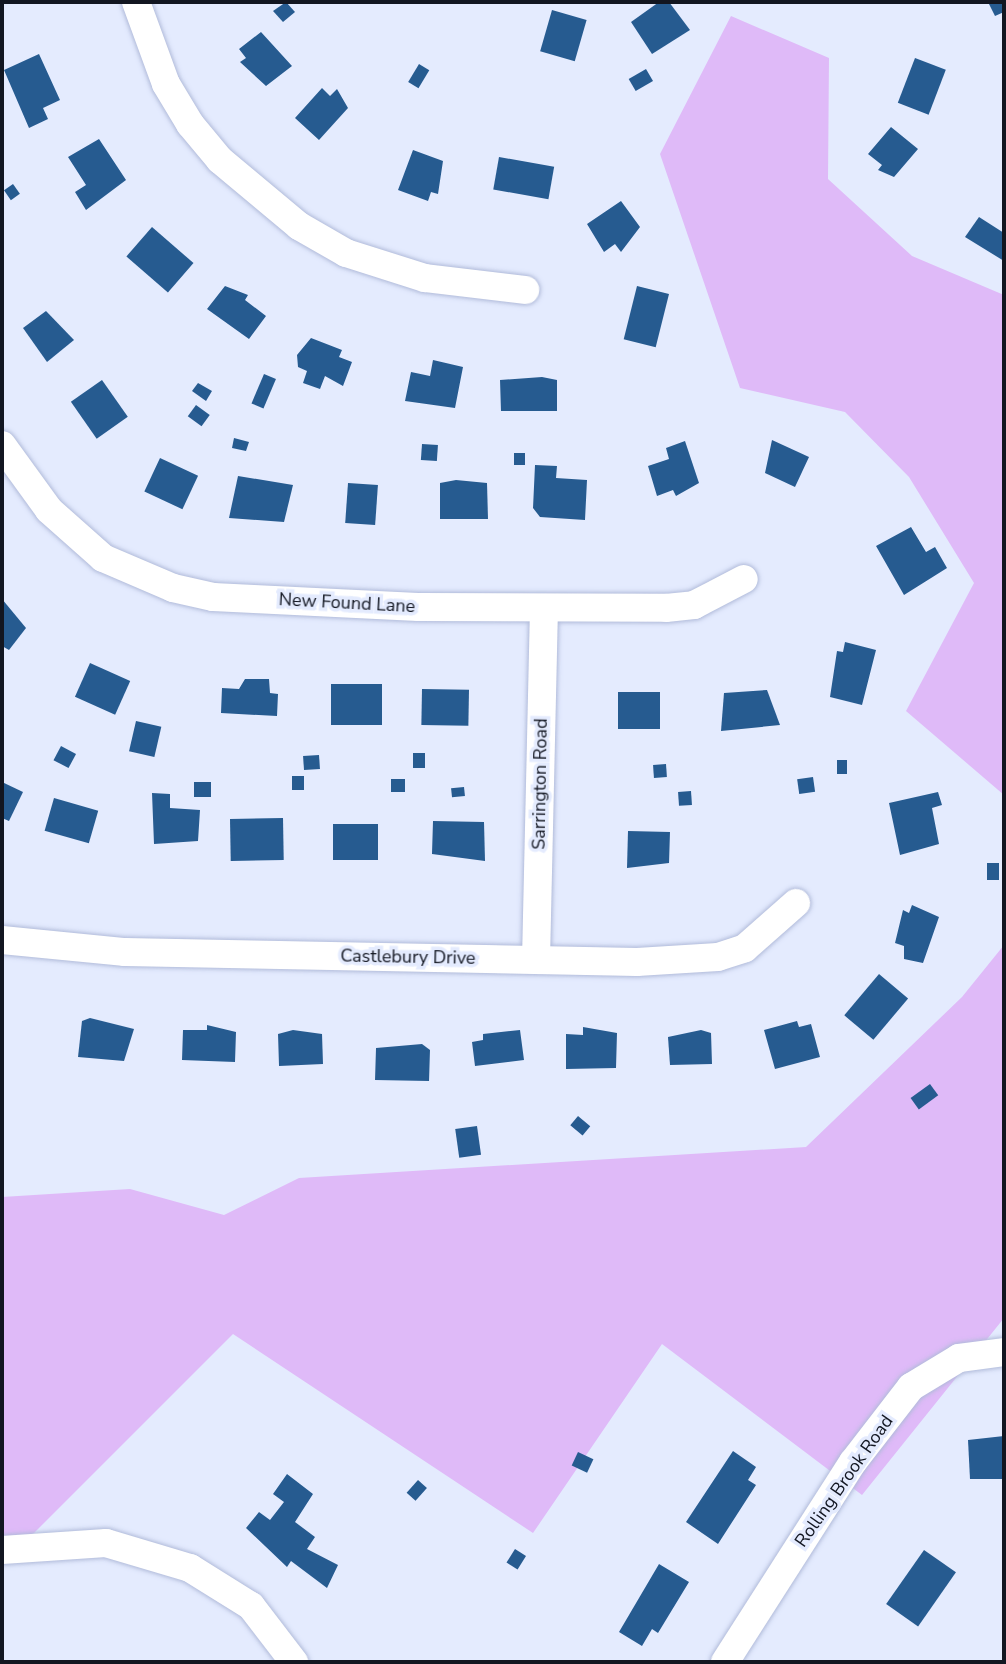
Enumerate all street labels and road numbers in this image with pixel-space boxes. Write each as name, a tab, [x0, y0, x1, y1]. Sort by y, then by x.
street label: New Found Lane	[278, 589, 416, 617]
street label: Sarrington Road	[528, 718, 552, 850]
street label: Castlebury Drive	[340, 945, 476, 969]
street label: Rolling Brook Road	[790, 1411, 898, 1551]

